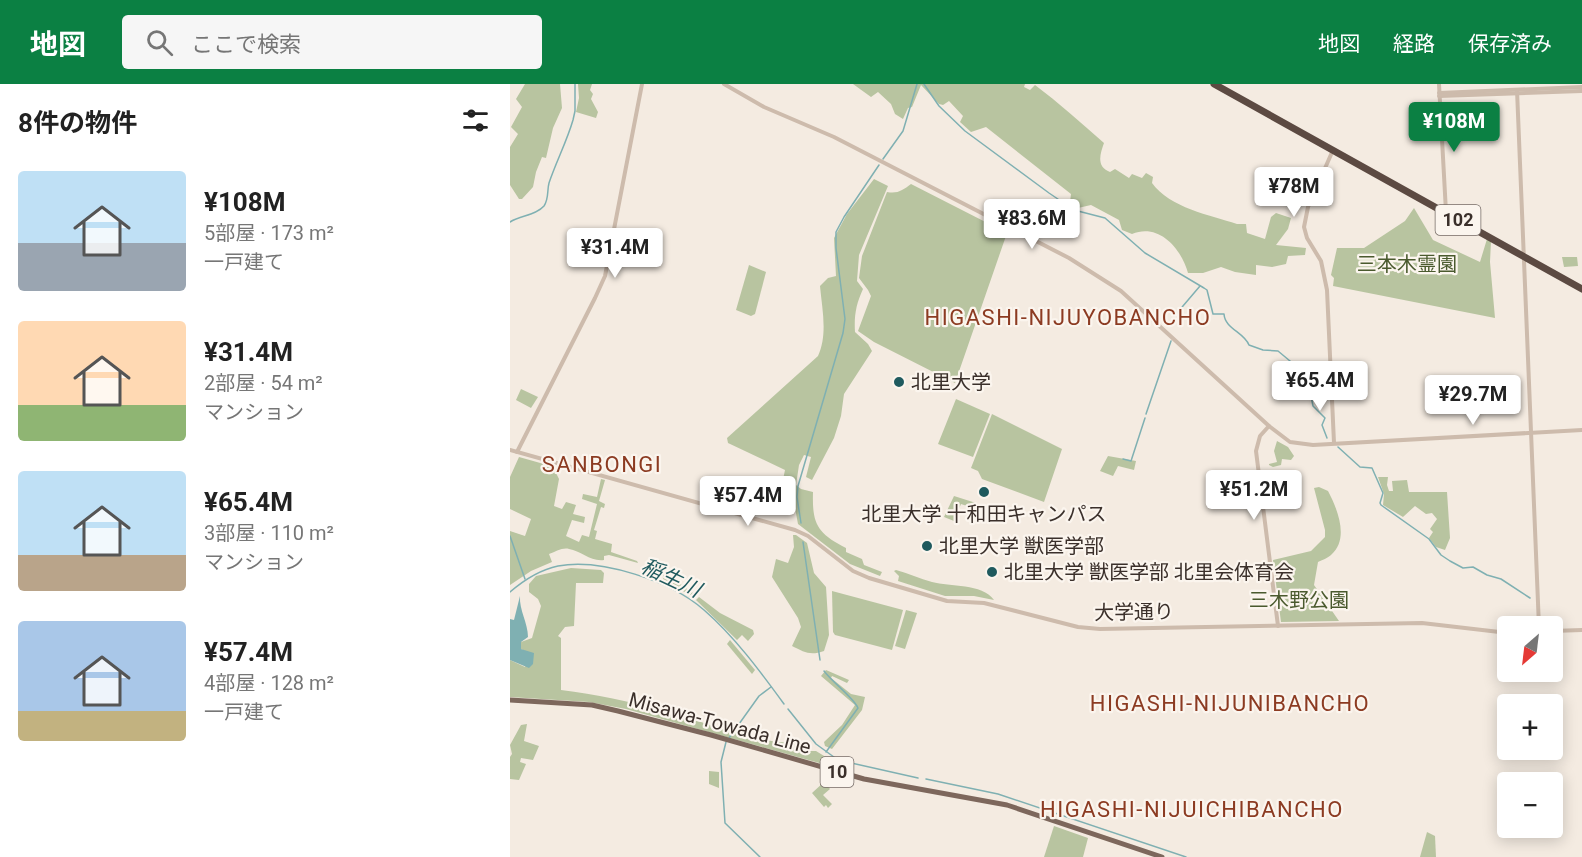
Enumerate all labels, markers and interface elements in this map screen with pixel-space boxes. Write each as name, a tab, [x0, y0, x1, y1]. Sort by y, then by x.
search box	[122, 15, 542, 69]
icon: search	[143, 26, 176, 59]
text: 地図	[30, 28, 86, 61]
text: ここで検索	[191, 32, 301, 57]
text: 地図	[1318, 32, 1360, 56]
text: 経路	[1393, 32, 1435, 56]
text: 保存済み	[1468, 32, 1552, 56]
pin: ¥108M	[1412, 102, 1496, 153]
icon: filters	[459, 104, 492, 137]
text: 8件の物件	[18, 108, 137, 138]
text: ¥108M	[1423, 109, 1485, 133]
pin: ¥78M	[1258, 167, 1330, 218]
text: ¥78M	[1268, 174, 1320, 198]
text: ¥108M	[204, 187, 285, 217]
icon: home	[66, 195, 138, 267]
pin: ¥83.6M	[983, 199, 1081, 250]
road number: 102	[1436, 205, 1480, 235]
text: ¥83.6M	[998, 206, 1066, 230]
text: 5部屋 · 173 m²	[204, 221, 334, 245]
pin: ¥31.4M	[566, 228, 664, 279]
text: ¥31.4M	[581, 235, 649, 259]
text: 一戸建て	[204, 250, 284, 274]
park label: 三本木霊園	[1357, 252, 1457, 276]
district label: HIGASHI-NIJUYOBANCHO	[925, 305, 1211, 330]
text: ¥31.4M	[204, 337, 293, 367]
icon: home	[66, 345, 138, 417]
pin: ¥65.4M	[1271, 361, 1369, 412]
text: ¥65.4M	[1286, 368, 1354, 392]
place label: 北里大学	[911, 370, 991, 394]
text: 2部屋 · 54 m²	[204, 371, 323, 395]
marker: 北里大学	[892, 375, 906, 389]
pin: ¥29.7M	[1424, 375, 1522, 426]
text: ¥29.7M	[1439, 382, 1507, 406]
text: マンション	[204, 400, 304, 424]
district label: SANBONGI	[542, 452, 662, 477]
pin: ¥51.2M	[1205, 470, 1303, 521]
pin: ¥57.4M	[699, 476, 797, 527]
text: ¥51.2M	[1220, 477, 1288, 501]
text: ¥57.4M	[714, 483, 782, 507]
marker: 北里大学 十和田キャンパス	[977, 485, 991, 499]
text: ¥65.4M	[204, 487, 293, 517]
icon: home	[66, 495, 138, 567]
place label: 北里大学 十和田キャンパス	[862, 502, 1106, 526]
text: 3部屋 · 110 m²	[204, 521, 334, 545]
place label: 北里大学 獣医学部	[939, 534, 1104, 558]
marker: 北里大学 獣医学部	[920, 539, 934, 553]
text: マンション	[204, 550, 304, 574]
water label: 稲生川	[637, 554, 706, 603]
place label: 北里大学 獣医学部 北里会体育会	[1004, 560, 1294, 584]
marker: 北里大学 獣医学部 北里会体育会	[985, 565, 999, 579]
park label: 三木野公園	[1249, 588, 1349, 612]
street label: 大学通り	[1094, 599, 1174, 625]
north arrow	[1497, 616, 1563, 682]
map controls	[1497, 616, 1563, 838]
text: ¥57.4M	[204, 637, 293, 667]
icon: home	[66, 645, 138, 717]
text: 4部屋 · 128 m²	[204, 671, 334, 695]
street label: Misawa-Towada Line	[626, 687, 814, 759]
district label: HIGASHI-NIJUNIBANCHO	[1090, 691, 1370, 716]
button: +	[1497, 694, 1563, 760]
text: 一戸建て	[204, 700, 284, 724]
road number: 10	[820, 757, 854, 787]
button: −	[1497, 772, 1563, 838]
district label: HIGASHI-NIJUICHIBANCHO	[1040, 797, 1344, 822]

